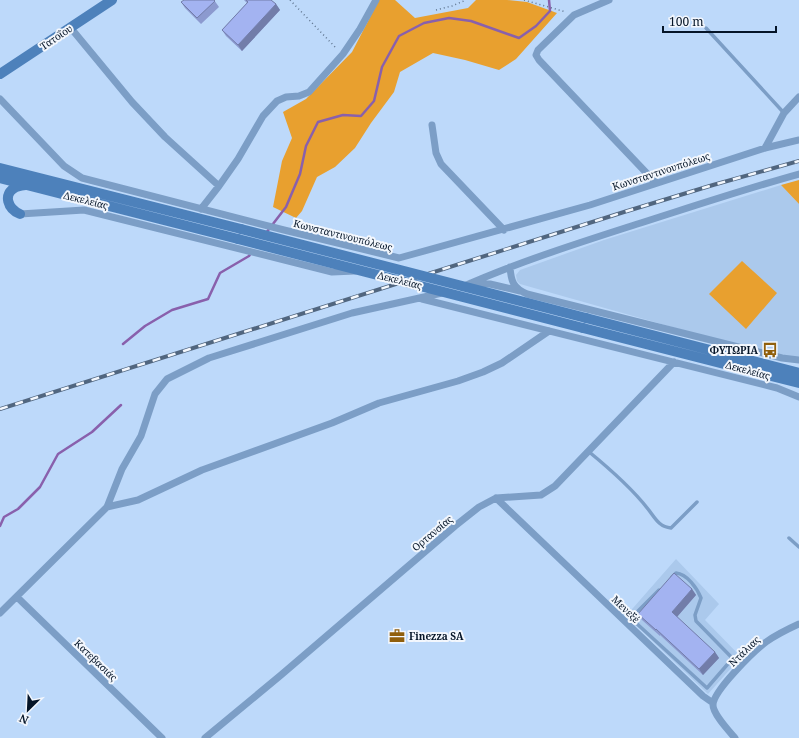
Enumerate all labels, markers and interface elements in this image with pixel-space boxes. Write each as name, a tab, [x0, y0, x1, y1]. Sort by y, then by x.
scale bar	[663, 8, 776, 34]
text: 100 m	[669, 13, 704, 30]
street label: Τατοΐου	[37, 21, 75, 53]
street label: Κωνσταντινουπόλεως	[610, 149, 712, 193]
street label: Δεκελείας	[62, 188, 110, 212]
street label: Κωνσταντινουπόλεως	[292, 216, 394, 254]
street label: Δεκελείας	[376, 268, 424, 292]
bus stop icon: ΦΥΤΩΡΙΑ	[761, 341, 779, 359]
place label: ΦΥΤΩΡΙΑ	[710, 343, 758, 357]
street label: Δεκελείας	[724, 357, 772, 383]
street label: Ορτανσίας	[409, 512, 455, 554]
street label: Μενεξέ	[609, 592, 643, 626]
office icon: Finezza SA	[388, 627, 406, 645]
place label: Finezza SA	[409, 629, 464, 643]
street label: Ντάλιας	[725, 632, 763, 669]
street label: Κατεβασιάς	[71, 636, 121, 684]
north arrow	[8, 690, 48, 730]
text: N	[16, 711, 31, 728]

